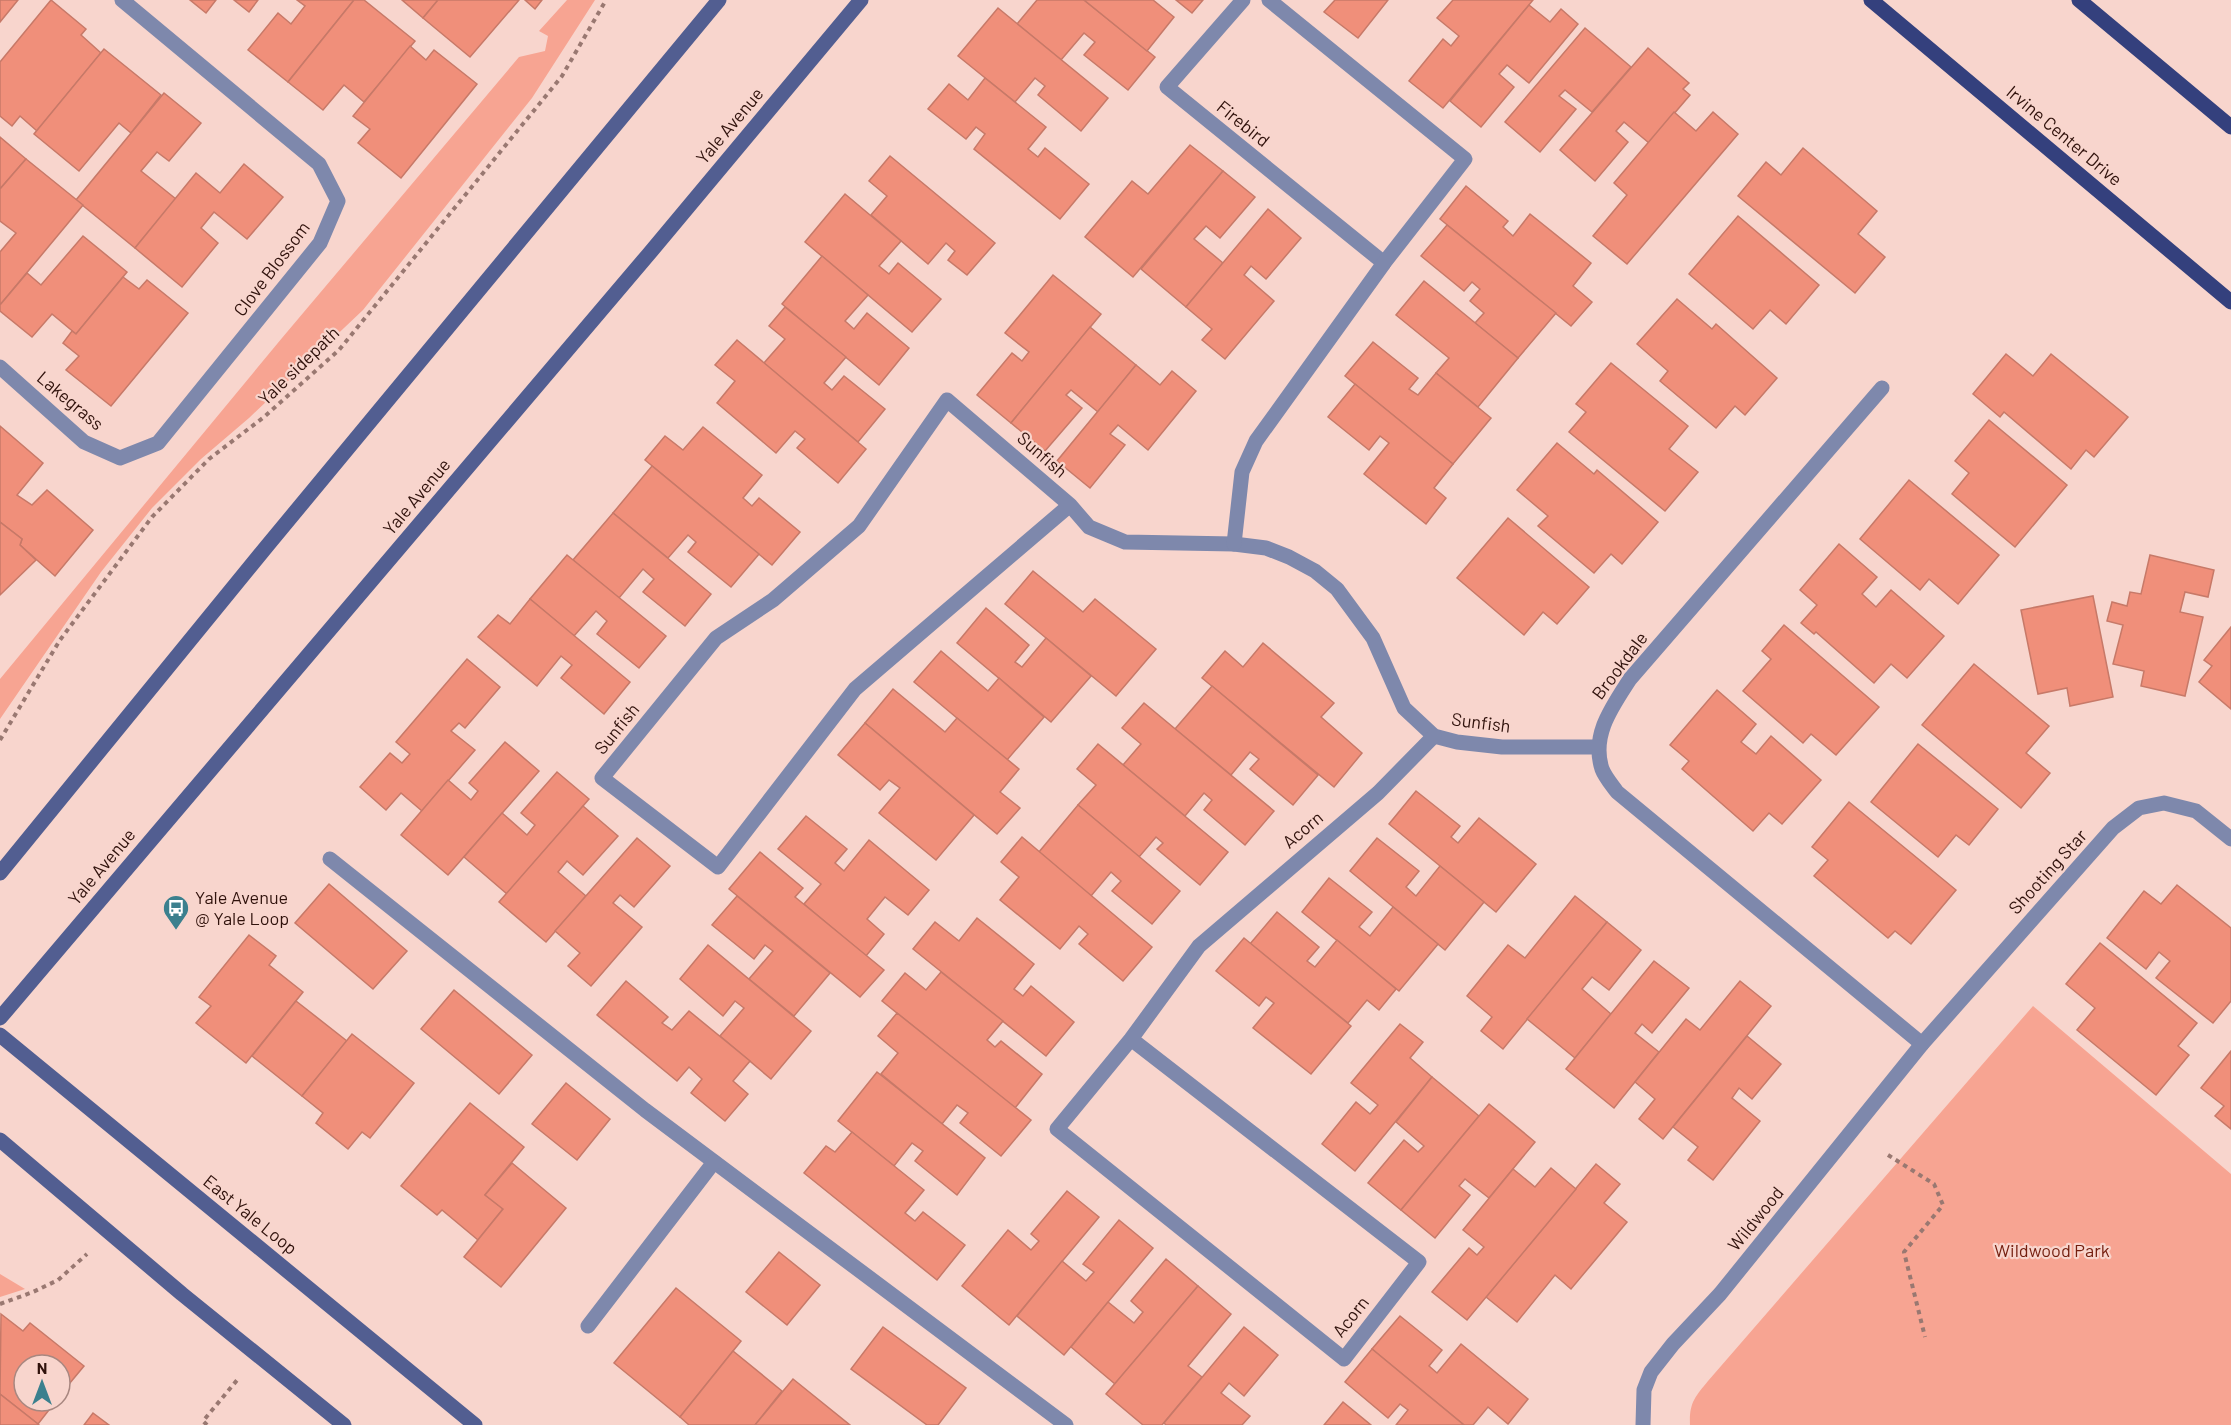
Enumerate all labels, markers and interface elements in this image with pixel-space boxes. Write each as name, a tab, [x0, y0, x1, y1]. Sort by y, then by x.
street label: Irvine Center Drive	[2002, 81, 2127, 190]
street label: Yale Avenue	[691, 83, 768, 168]
street label: Firebird	[1213, 95, 1274, 151]
street label: Clove Blossom	[228, 217, 314, 320]
street label: Yale sidepath	[253, 321, 343, 409]
street label: Lakegrass	[33, 366, 108, 434]
street label: Sunfish	[1013, 427, 1072, 482]
street label: Yale Avenue	[378, 454, 455, 539]
street label: Brookdale	[1587, 627, 1652, 703]
street label: Sunfish	[589, 698, 643, 758]
street label: Sunfish	[1450, 707, 1512, 737]
street label: Acorn	[1278, 806, 1327, 852]
street label: Yale Avenue	[63, 824, 140, 909]
street label: Shooting Star	[2003, 824, 2091, 918]
place label: Yale Avenue @ Yale Loop	[195, 886, 289, 929]
bus stop icon: Yale Avenue @ Yale Loop	[161, 893, 191, 931]
street label: East Yale Loop	[199, 1170, 302, 1259]
street label: Wildwood	[1723, 1182, 1788, 1255]
park label: Wildwood Park	[1994, 1239, 2110, 1261]
street label: Acorn	[1327, 1291, 1373, 1341]
north arrow	[12, 1353, 72, 1413]
text: N	[37, 1358, 47, 1377]

